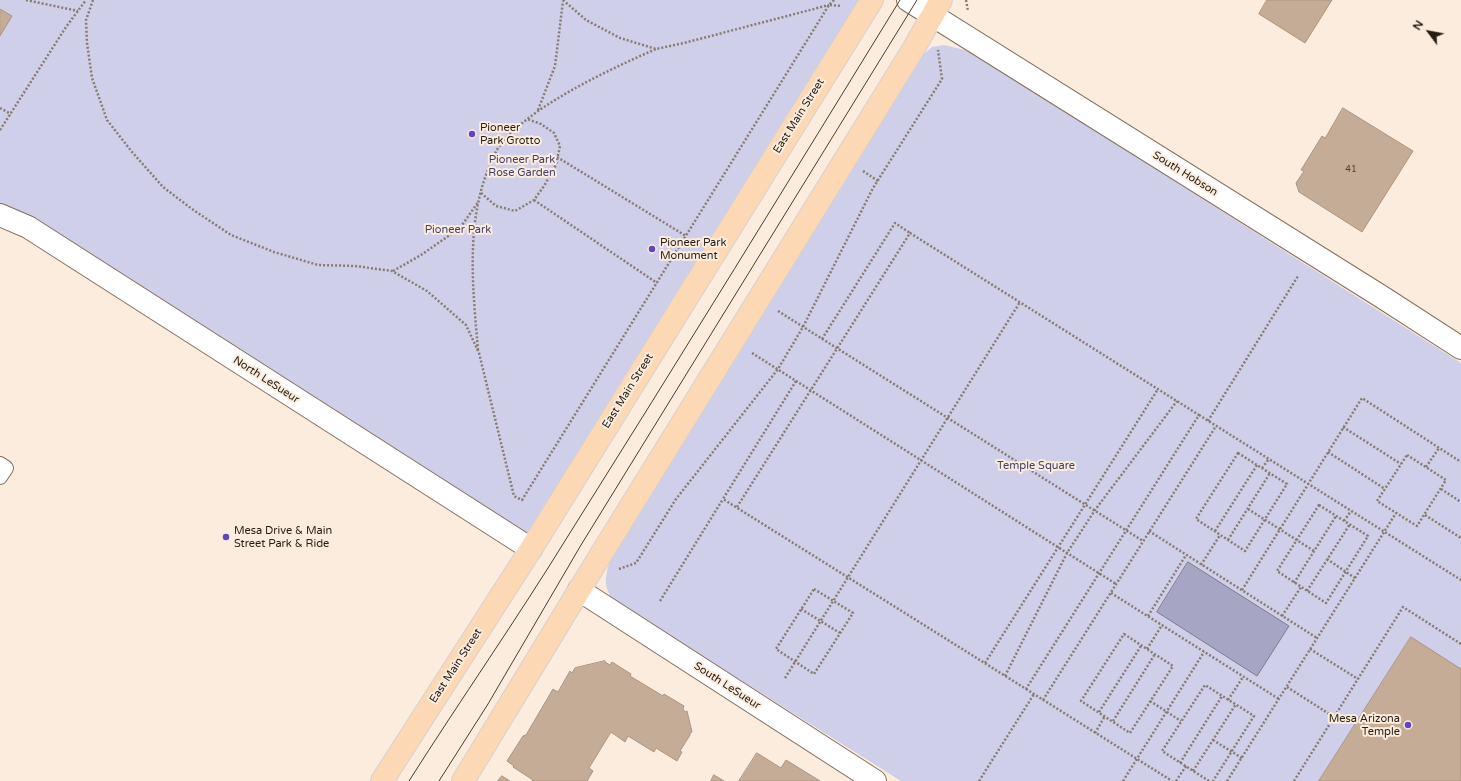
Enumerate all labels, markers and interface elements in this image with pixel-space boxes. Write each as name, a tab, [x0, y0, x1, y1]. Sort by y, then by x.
north arrow	[1409, 12, 1449, 52]
text: N	[1411, 18, 1426, 33]
street label: East Main Street	[771, 76, 827, 156]
place label: Pioneer Park Grotto	[480, 121, 540, 147]
marker: Pioneer Park Grotto	[467, 129, 477, 139]
street label: South Hobson	[1150, 149, 1220, 199]
park label: Pioneer Park Rose Garden	[488, 153, 556, 179]
house number: 41	[1345, 165, 1357, 175]
park label: Pioneer Park	[425, 223, 491, 237]
place label: Pioneer Park Monument	[660, 236, 726, 262]
marker: Pioneer Park Monument	[647, 244, 657, 254]
street label: East Main Street	[600, 351, 656, 431]
street label: North LeSueur	[230, 354, 302, 406]
park label: Temple Square	[997, 459, 1075, 473]
place label: Mesa Drive & Main Street Park & Ride	[234, 524, 332, 550]
marker: Mesa Drive & Main Street Park & Ride	[221, 532, 231, 542]
street label: East Main Street	[427, 626, 485, 706]
street label: South LeSueur	[691, 660, 763, 712]
place label: Mesa Arizona Temple	[1329, 712, 1400, 738]
marker: Mesa Arizona Temple	[1403, 720, 1413, 730]

